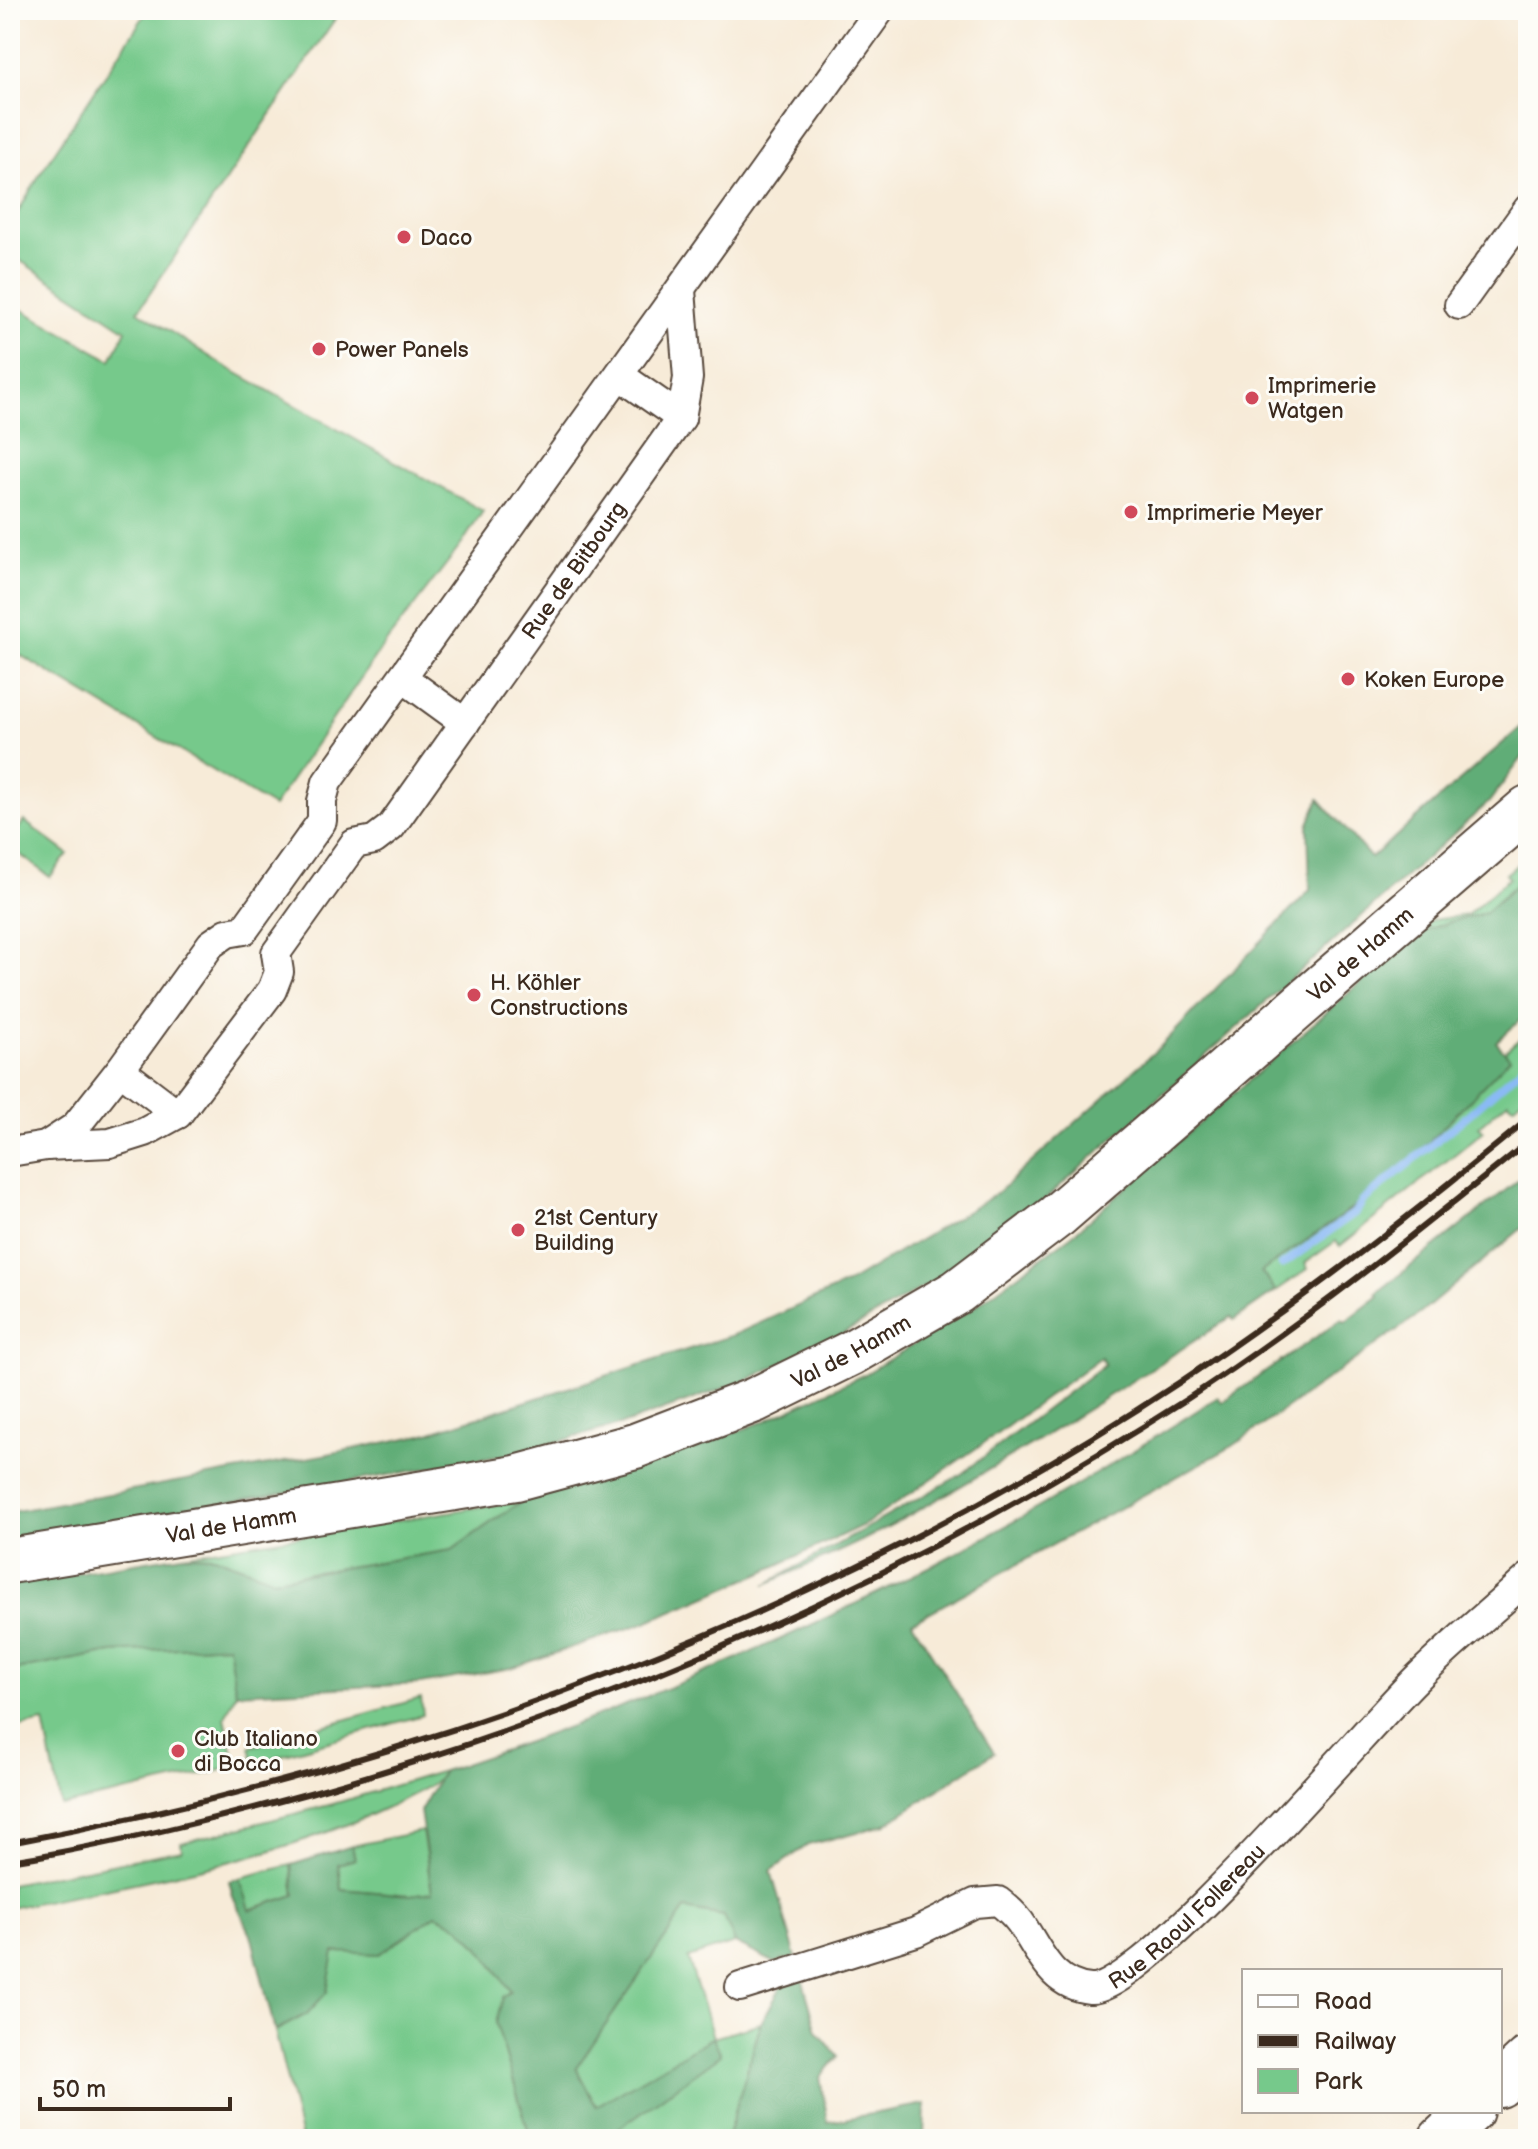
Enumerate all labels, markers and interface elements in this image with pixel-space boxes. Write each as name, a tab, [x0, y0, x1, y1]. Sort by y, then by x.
place label: Daco	[420, 225, 472, 252]
marker: Daco	[395, 228, 413, 246]
place label: Power Panels	[335, 337, 469, 364]
marker: Power Panels	[310, 340, 328, 358]
place label: Imprimerie Watgen	[1268, 373, 1376, 425]
marker: Imprimerie Watgen	[1243, 389, 1261, 407]
street label: Rue de Bitbourg	[516, 497, 633, 645]
place label: Imprimerie Meyer	[1147, 500, 1324, 527]
marker: Imprimerie Meyer	[1122, 503, 1140, 521]
place label: Koken Europe	[1364, 667, 1504, 694]
marker: Koken Europe	[1339, 670, 1357, 688]
street label: Val de Hamm	[1302, 901, 1419, 1008]
place label: H. Köhler Constructions	[490, 970, 628, 1022]
marker: H. Köhler Constructions	[465, 986, 483, 1004]
place label: 21st Century Building	[534, 1205, 658, 1257]
marker: 21st Century Building	[509, 1221, 527, 1239]
street label: Val de Hamm	[787, 1309, 916, 1395]
street label: Val de Hamm	[164, 1502, 298, 1550]
place label: Club Italiano di Bocca	[194, 1726, 318, 1778]
marker: Club Italiano di Bocca	[169, 1742, 187, 1760]
street label: Rue Raoul Follereau	[1104, 1838, 1271, 1996]
legend	[1242, 1969, 1502, 2113]
text: Road	[1314, 1987, 1372, 2016]
text: Railway	[1314, 2027, 1396, 2056]
scale bar	[40, 2061, 230, 2111]
text: Park	[1314, 2067, 1362, 2096]
text: 50 m	[52, 2075, 106, 2104]

